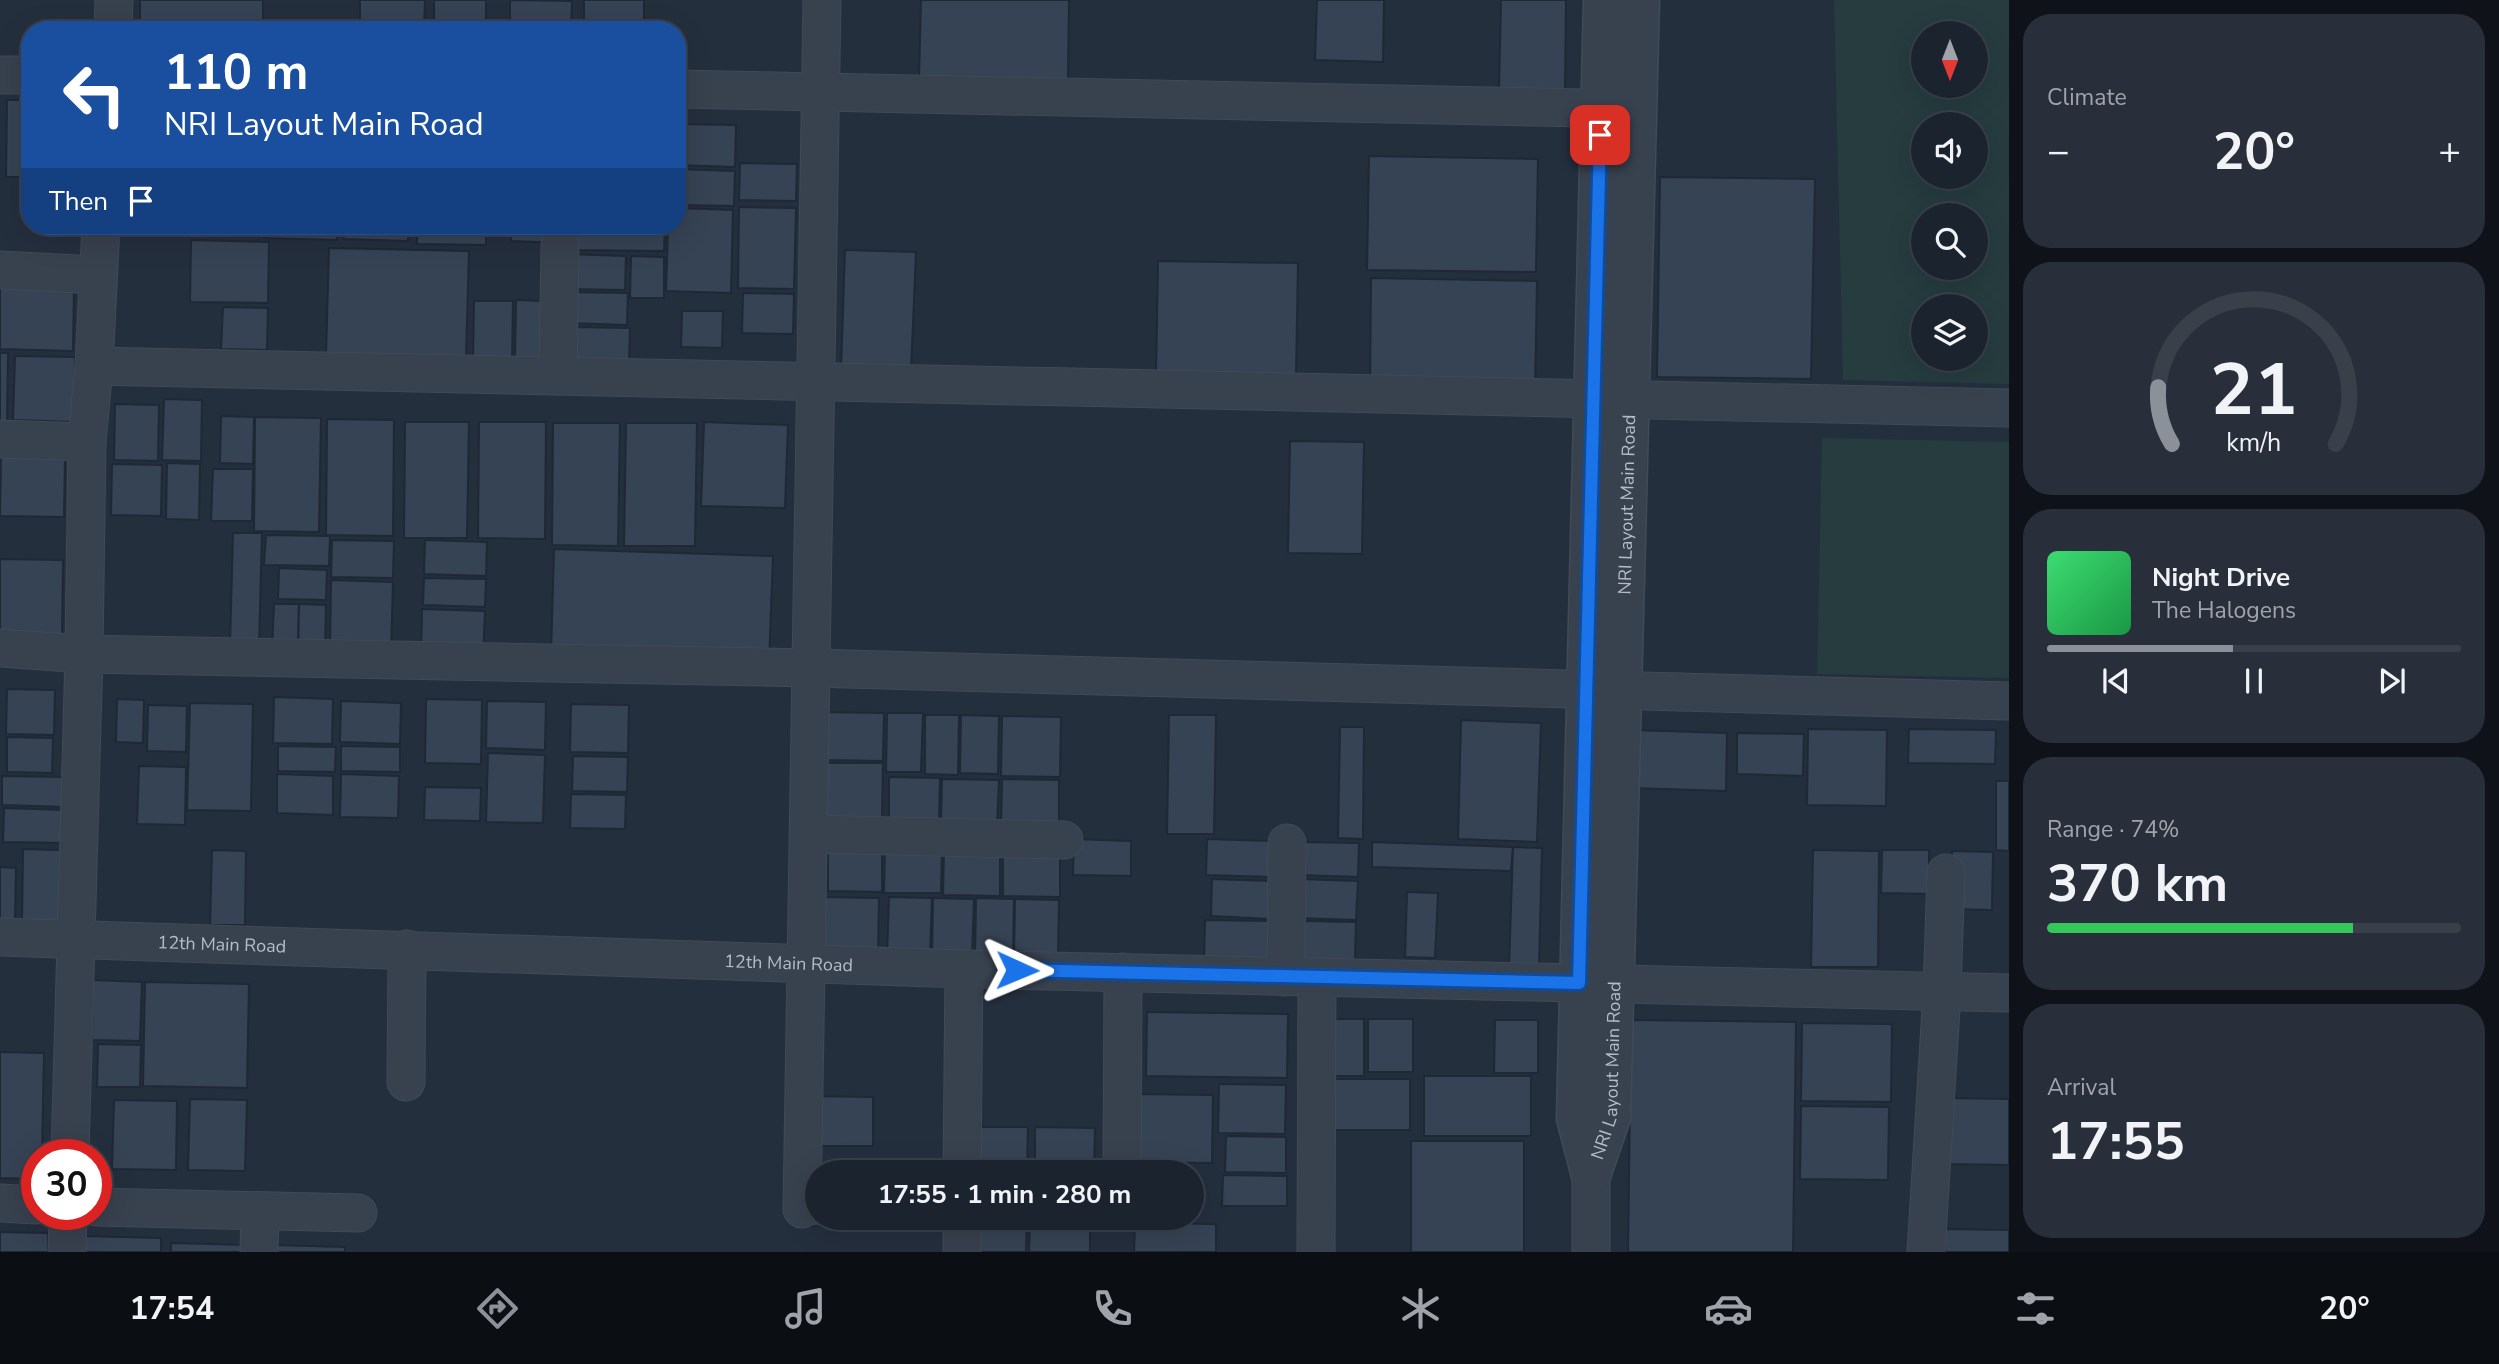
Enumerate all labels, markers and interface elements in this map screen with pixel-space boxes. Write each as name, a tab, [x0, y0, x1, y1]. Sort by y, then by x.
north arrow	[1911, 21, 1988, 98]
map controls	[1911, 21, 1988, 371]
text: 110 m	[164, 39, 308, 106]
icon: left	[49, 49, 140, 140]
text: Climate	[2047, 82, 2127, 113]
text: NRI Layout Main Road	[164, 103, 484, 146]
pin	[1570, 105, 1630, 165]
button: sound	[1911, 112, 1988, 189]
icon: arrive	[1581, 116, 1619, 154]
text: 20°	[2213, 116, 2295, 187]
text: −	[2047, 126, 2070, 177]
text: +	[2438, 126, 2461, 177]
icon: arrive	[122, 182, 160, 220]
text: Then	[49, 184, 108, 219]
button: search	[1911, 203, 1988, 280]
button: layers	[1911, 294, 1988, 371]
text: 21	[2210, 341, 2298, 441]
street label: NRI Layout Main Road	[1613, 414, 1641, 595]
text: km/h	[2226, 426, 2282, 460]
text: Night Drive	[2152, 560, 2290, 595]
text: The Halogens	[2152, 595, 2296, 626]
icon: previous	[2097, 662, 2135, 700]
icon: pause	[2235, 662, 2273, 700]
icon: next	[2373, 662, 2411, 700]
text: Range · 74%	[2047, 814, 2179, 845]
text: 370 km	[2047, 848, 2228, 919]
street label: 12th Main Road	[157, 930, 287, 958]
position arrow	[980, 933, 1054, 1007]
street label: 12th Main Road	[724, 949, 853, 977]
street label: NRI Layout Main Road	[1585, 981, 1627, 1163]
text: Arrival	[2047, 1072, 2116, 1103]
text: 17:55	[2047, 1106, 2185, 1177]
speed limit sign: 30	[21, 1139, 112, 1230]
text: 17:55 · 1 min · 280 m	[878, 1177, 1131, 1212]
icon: directions	[473, 1284, 522, 1333]
icon: music	[781, 1284, 830, 1333]
icon: phone	[1088, 1284, 1137, 1333]
icon: climate	[1396, 1284, 1445, 1333]
icon: car	[1704, 1284, 1753, 1333]
icon: filters	[2011, 1284, 2060, 1333]
text: 17:54	[129, 1287, 214, 1330]
text: 20°	[2319, 1287, 2370, 1330]

